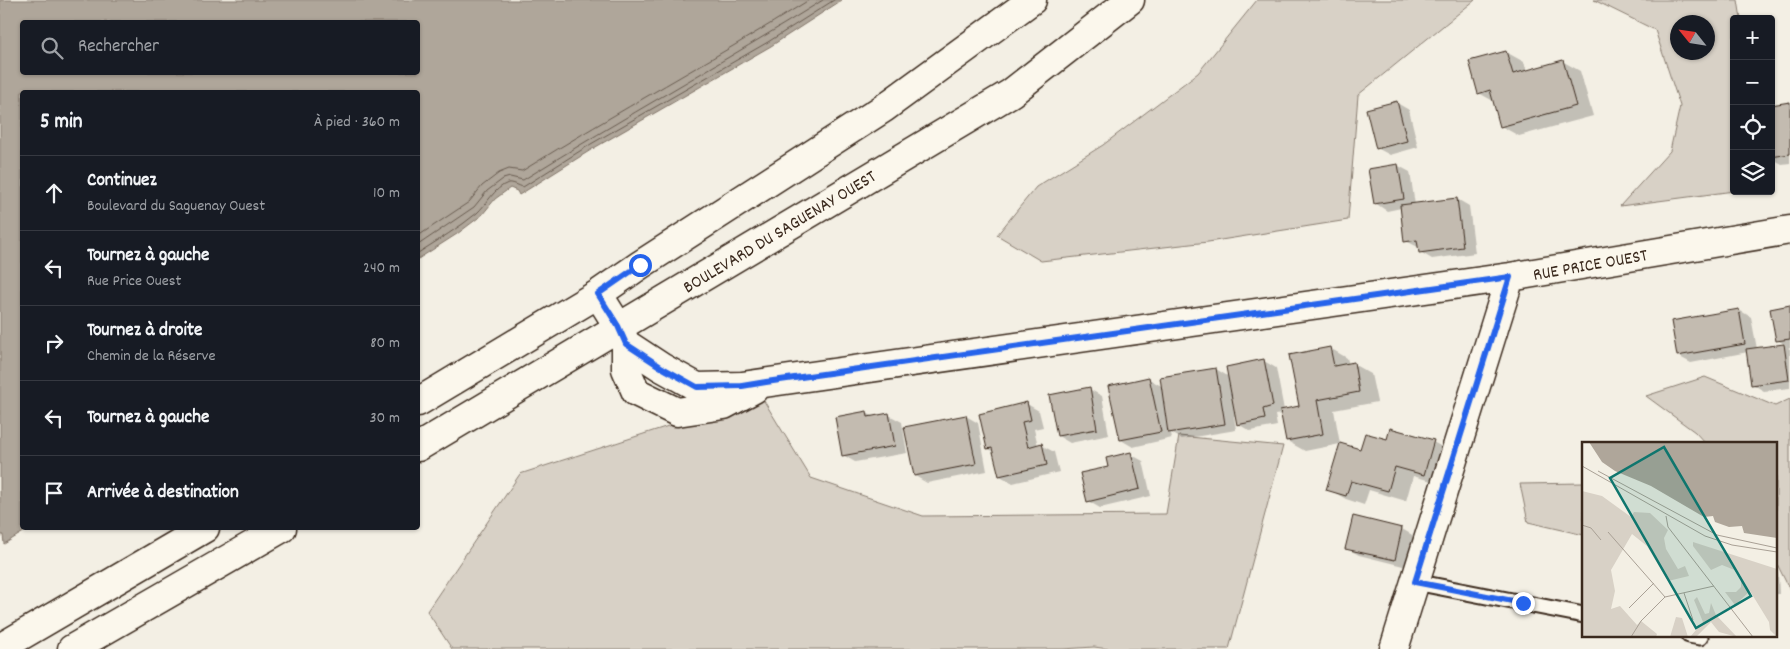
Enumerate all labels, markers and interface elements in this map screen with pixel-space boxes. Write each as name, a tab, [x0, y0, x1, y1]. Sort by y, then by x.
north arrow	[1670, 15, 1715, 60]
map controls	[1730, 15, 1775, 195]
button: +	[1730, 15, 1775, 60]
search box	[20, 20, 420, 75]
icon: search	[38, 34, 66, 62]
text: Rechercher	[78, 34, 159, 61]
button: −	[1730, 60, 1775, 105]
button: locate	[1730, 105, 1775, 150]
text: 5 min	[40, 108, 83, 138]
text: À pied · 360 m	[314, 111, 400, 134]
button: layers	[1730, 150, 1775, 195]
street label: BOULEVARD DU SAGUENAY OUEST	[679, 165, 882, 301]
text: Continuez	[87, 168, 157, 195]
icon: ahead	[40, 179, 68, 207]
text: 10 m	[373, 182, 400, 205]
text: Boulevard du Saguenay Ouest	[87, 195, 265, 218]
text: Tournez à gauche	[87, 243, 209, 270]
street label: RUE PRICE OUEST	[1531, 244, 1650, 289]
icon: left	[40, 254, 68, 282]
route start	[629, 254, 652, 277]
text: 240 m	[363, 257, 400, 280]
text: Rue Price Ouest	[87, 270, 181, 293]
text: Tournez à droite	[87, 318, 202, 345]
icon: right	[40, 329, 68, 357]
text: 80 m	[370, 332, 400, 355]
text: Chemin de la Réserve	[87, 345, 216, 368]
icon: left	[40, 404, 68, 432]
text: Tournez à gauche	[87, 405, 209, 432]
text: 30 m	[370, 407, 400, 430]
inset map	[1582, 442, 1778, 636]
icon: arrive	[40, 479, 68, 507]
text: Arrivée à destination	[87, 480, 239, 507]
route end	[1512, 592, 1535, 615]

